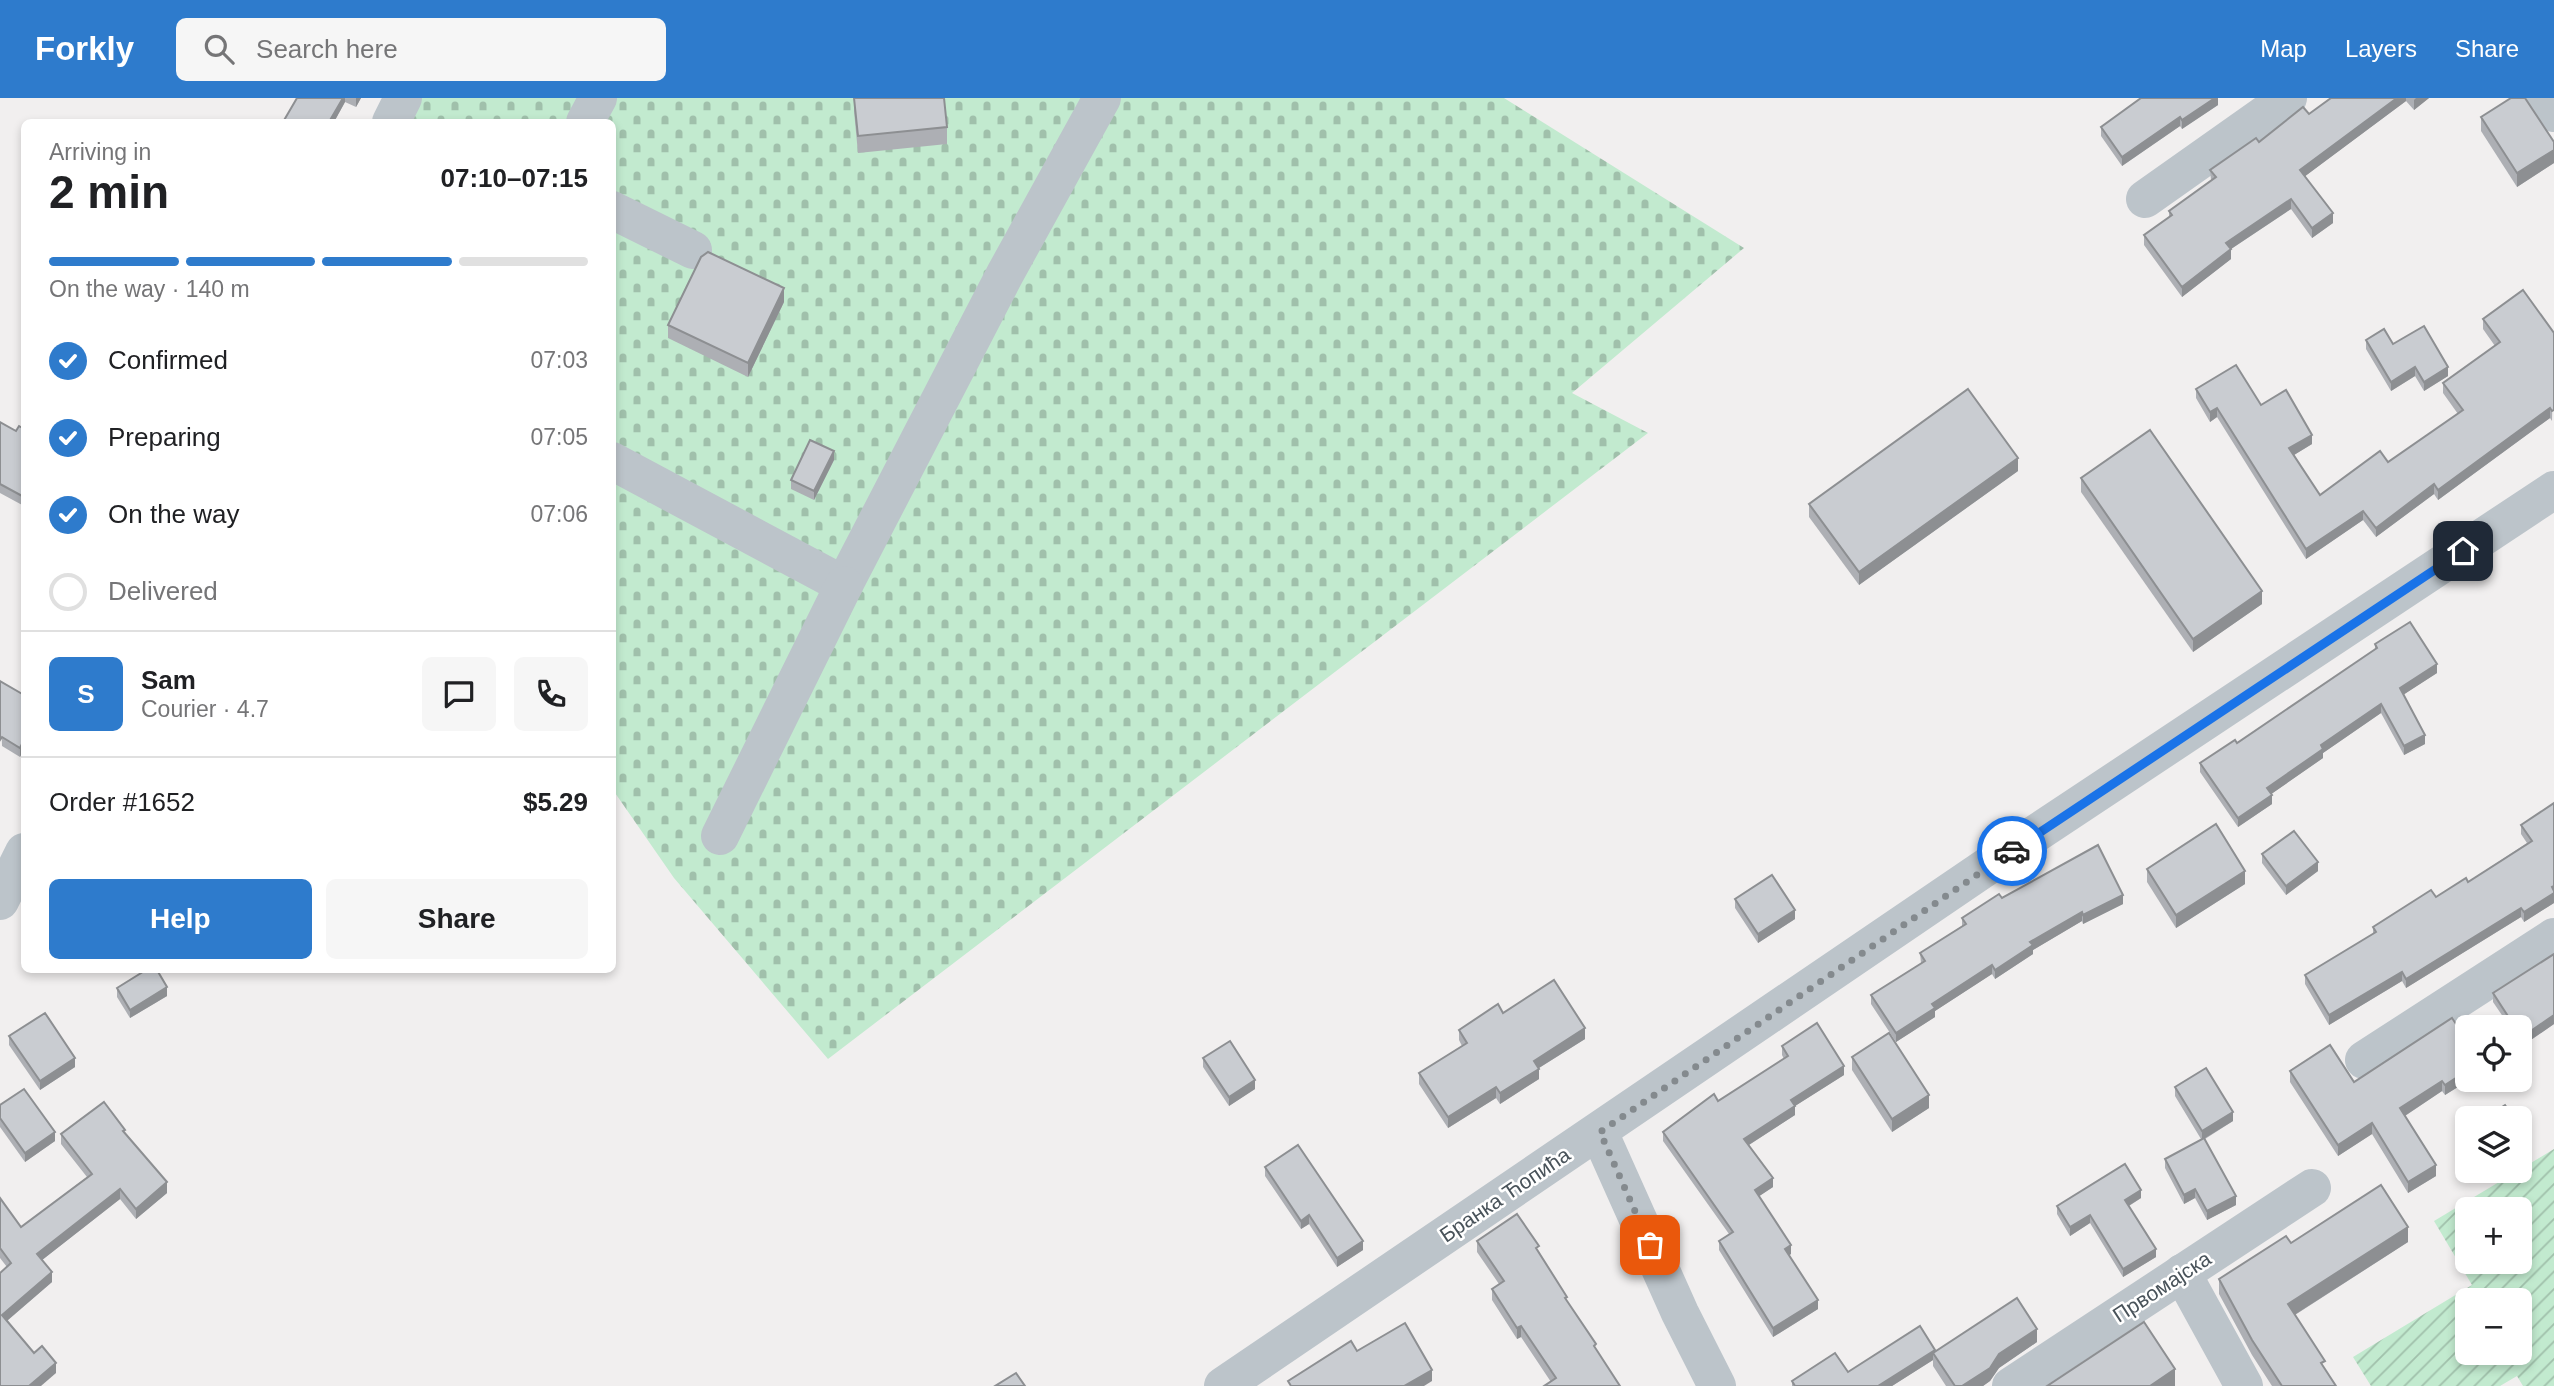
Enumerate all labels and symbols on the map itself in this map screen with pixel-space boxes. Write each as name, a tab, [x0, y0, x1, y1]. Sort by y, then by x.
pin	[2433, 521, 2493, 581]
courier	[1977, 816, 2047, 886]
street label: Бранка Ћопића	[1435, 1142, 1574, 1247]
pin	[1620, 1215, 1680, 1275]
street label: Првомајска	[2109, 1246, 2215, 1327]

